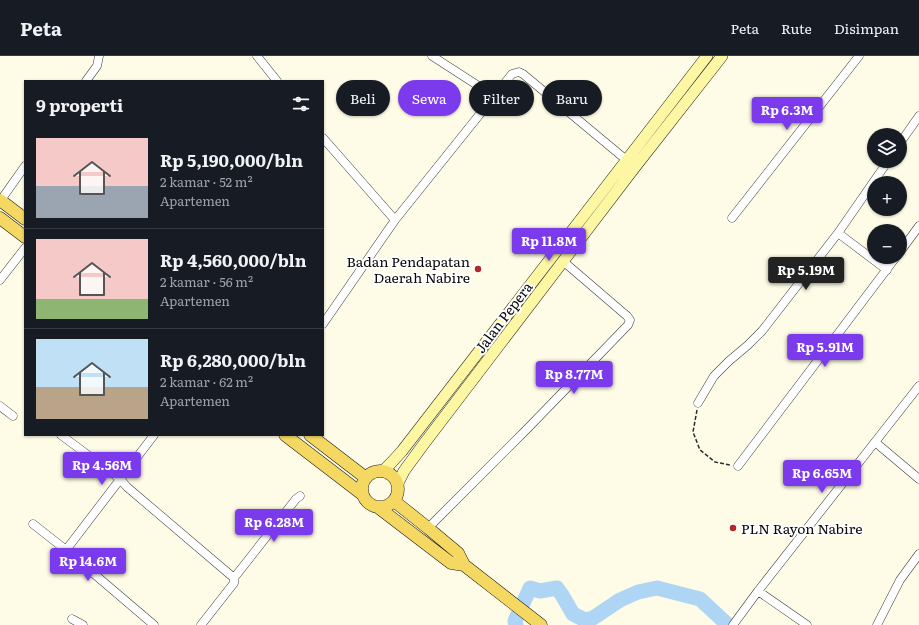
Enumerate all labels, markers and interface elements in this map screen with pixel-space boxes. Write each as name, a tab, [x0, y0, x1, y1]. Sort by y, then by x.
text: Peta	[20, 14, 62, 42]
text: Peta	[730, 18, 759, 38]
text: Rute	[781, 18, 812, 38]
text: Disimpan	[834, 18, 899, 38]
chip: Beli	[336, 80, 390, 116]
chip: Sewa	[398, 80, 461, 116]
chip: Filter	[469, 80, 534, 116]
chip: Baru	[542, 80, 602, 116]
text: 9 properti	[36, 92, 123, 117]
icon: filters	[290, 93, 312, 115]
pin: Rp 6.3M	[750, 97, 824, 131]
text: Rp 6.3M	[761, 100, 813, 119]
map controls	[867, 128, 907, 264]
button: layers	[867, 128, 907, 168]
text: Rp 5,190,000/bln	[160, 147, 303, 172]
icon: home	[68, 154, 116, 202]
text: 2 kamar · 52 m²	[160, 172, 253, 191]
button: +	[867, 176, 907, 216]
text: Apartemen	[160, 191, 230, 210]
button: −	[867, 224, 907, 264]
pin: Rp 11.8M	[508, 228, 590, 262]
text: Rp 11.8M	[521, 231, 577, 250]
text: Rp 4,560,000/bln	[160, 247, 307, 272]
place label: Badan Pendapatan Daerah Nabire	[347, 251, 470, 287]
icon: home	[68, 255, 116, 303]
pin: Rp 5.19M	[765, 257, 847, 291]
text: Rp 5.19M	[777, 260, 835, 279]
marker: Badan Pendapatan Daerah Nabire	[473, 264, 483, 274]
text: 2 kamar · 56 m²	[160, 272, 253, 291]
street label: Jalan Pepera	[470, 277, 537, 357]
text: Apartemen	[160, 291, 230, 310]
pin: Rp 5.91M	[784, 334, 866, 368]
text: Rp 5.91M	[796, 337, 854, 356]
text: Rp 6,280,000/bln	[160, 347, 306, 372]
icon: home	[68, 355, 116, 403]
pin: Rp 8.77M	[533, 361, 615, 395]
text: Rp 8.77M	[545, 364, 603, 383]
text: 2 kamar · 62 m²	[160, 372, 253, 391]
text: Apartemen	[160, 391, 230, 410]
pin: Rp 4.56M	[61, 452, 143, 486]
text: Rp 4.56M	[72, 455, 132, 474]
pin: Rp 6.65M	[781, 460, 863, 494]
text: Rp 6.65M	[792, 463, 852, 482]
pin: Rp 6.28M	[233, 509, 315, 543]
text: Rp 6.28M	[244, 512, 304, 531]
place label: PLN Rayon Nabire	[741, 518, 862, 538]
marker: PLN Rayon Nabire	[728, 523, 738, 533]
pin: Rp 14.6M	[47, 548, 129, 582]
text: Rp 14.6M	[59, 551, 117, 570]

